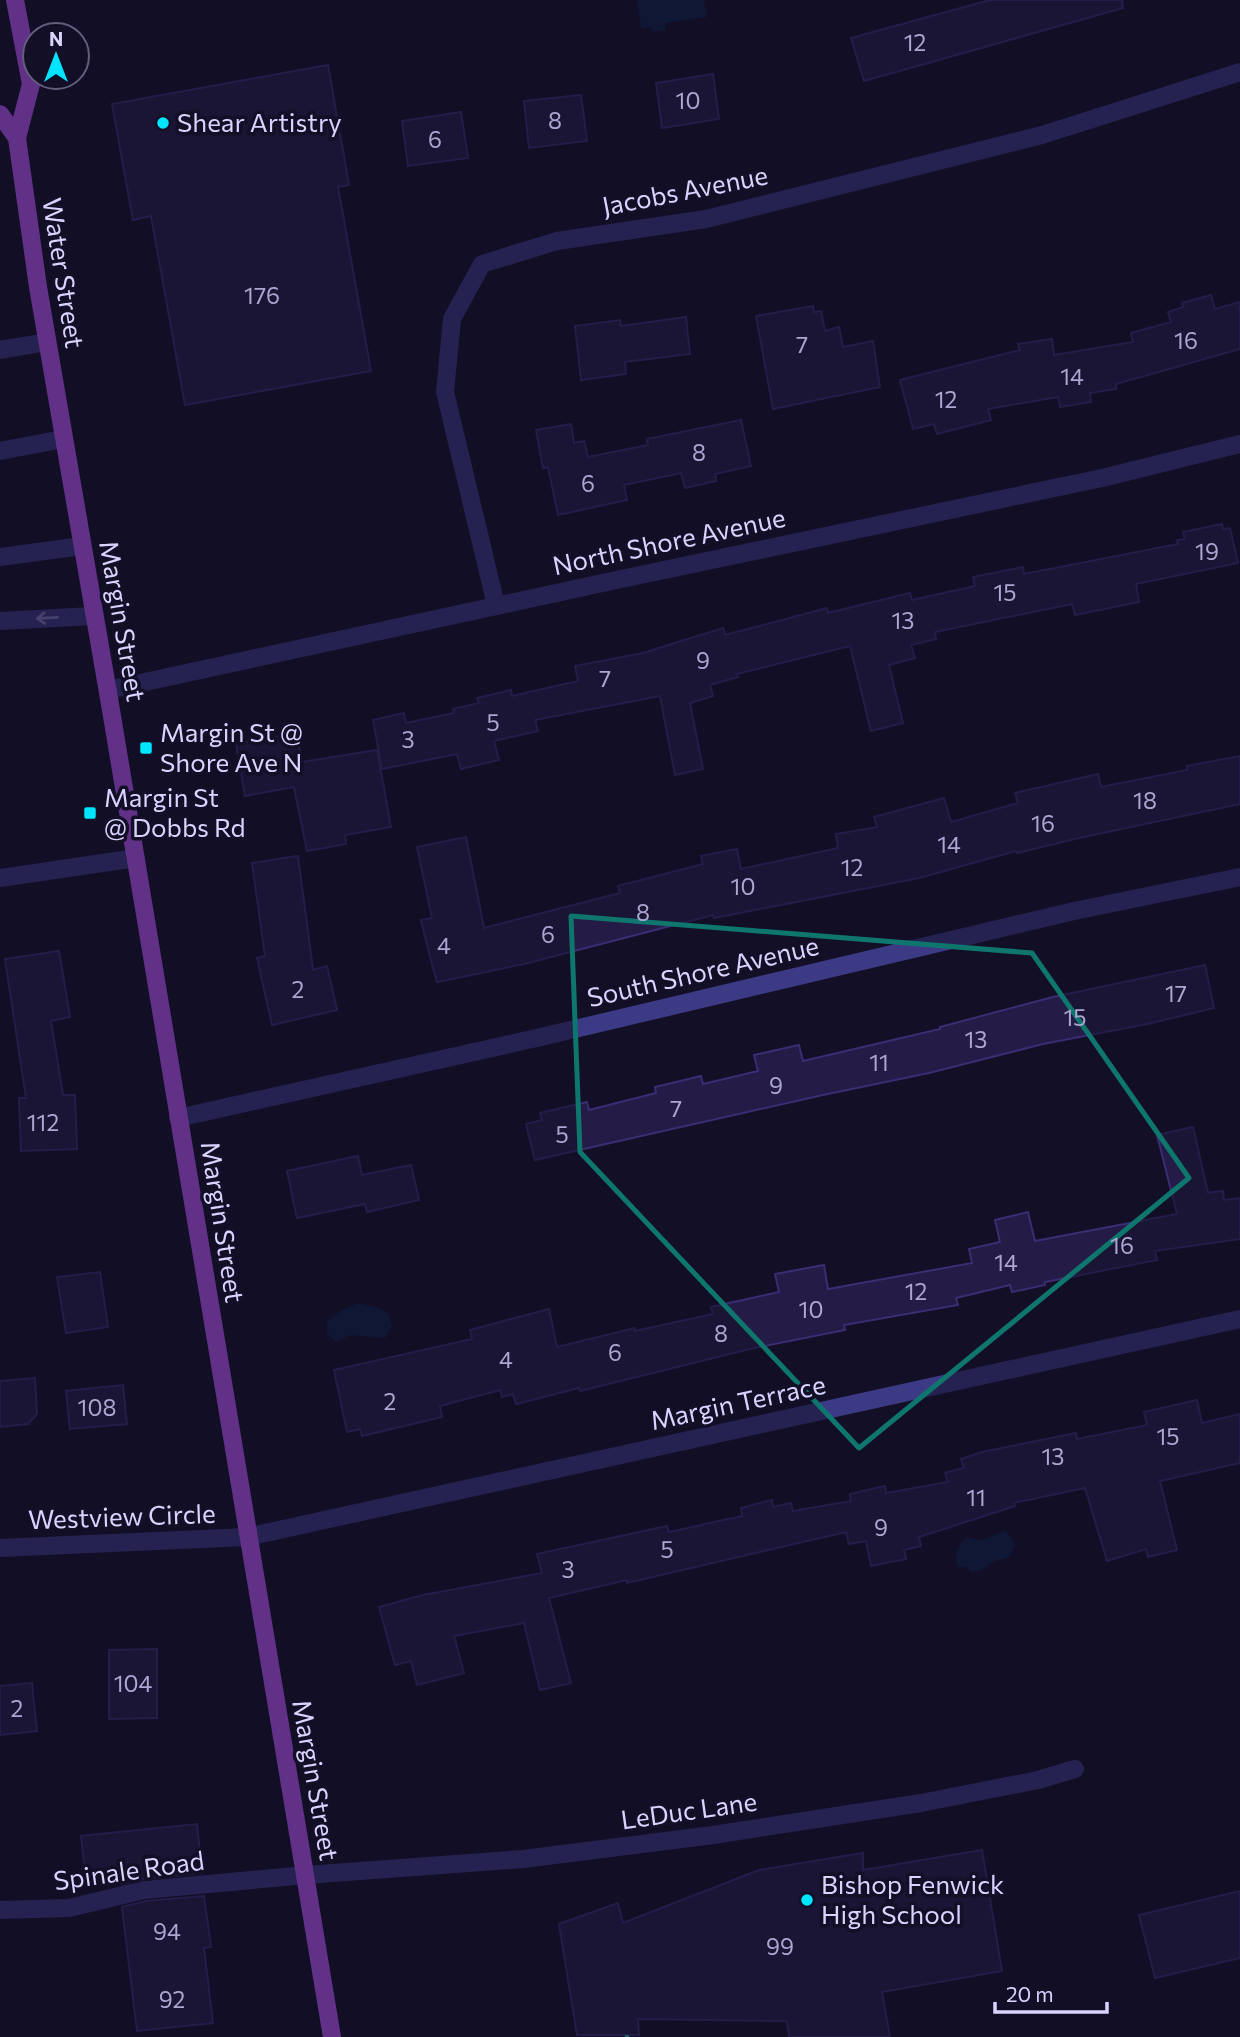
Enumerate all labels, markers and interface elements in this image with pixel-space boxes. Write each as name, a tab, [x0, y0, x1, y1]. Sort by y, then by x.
north arrow	[21, 21, 91, 91]
text: N	[49, 27, 63, 50]
house number: 12	[904, 28, 926, 56]
house number: 10	[676, 86, 700, 114]
place label: Shear Artistry	[177, 106, 342, 137]
house number: 8	[548, 106, 562, 134]
marker: Shear Artistry	[155, 115, 171, 131]
house number: 6	[428, 125, 442, 153]
street label: Jacobs Avenue	[599, 158, 770, 221]
street label: Water Street	[37, 195, 92, 350]
house number: 176	[244, 281, 280, 309]
house number: 16	[1174, 326, 1198, 354]
house number: 7	[796, 330, 808, 358]
house number: 14	[1060, 362, 1084, 390]
house number: 12	[935, 385, 957, 413]
house number: 8	[692, 438, 706, 466]
house number: 6	[581, 469, 595, 497]
street label: North Shore Avenue	[550, 501, 788, 580]
house number: 19	[1195, 537, 1219, 565]
street label: Margin Street	[94, 538, 153, 704]
house number: 15	[993, 578, 1017, 606]
house number: 13	[892, 606, 914, 634]
one-way arrow	[35, 612, 58, 625]
house number: 9	[696, 646, 710, 674]
house number: 7	[599, 664, 611, 692]
house number: 5	[486, 708, 500, 736]
place label: Margin St @ Shore Ave N	[160, 716, 303, 777]
house number: 3	[401, 725, 415, 753]
marker: Margin St @ Shore Ave N	[138, 740, 154, 756]
place label: Margin St @ Dobbs Rd	[104, 781, 246, 842]
house number: 18	[1133, 786, 1157, 814]
marker: Margin St @ Dobbs Rd	[82, 805, 98, 821]
house number: 16	[1031, 809, 1055, 837]
house number: 14	[937, 830, 961, 858]
house number: 12	[841, 853, 863, 881]
house number: 10	[731, 872, 755, 900]
house number: 8	[636, 898, 650, 926]
house number: 6	[541, 920, 555, 948]
street label: South Shore Avenue	[584, 929, 822, 1012]
house number: 4	[437, 931, 451, 959]
house number: 2	[292, 975, 304, 1003]
house number: 17	[1165, 979, 1187, 1007]
house number: 15	[1063, 1003, 1087, 1031]
house number: 13	[965, 1025, 987, 1053]
house number: 11	[869, 1048, 889, 1076]
house number: 9	[769, 1071, 783, 1099]
house number: 7	[670, 1094, 682, 1122]
house number: 112	[27, 1108, 59, 1136]
house number: 5	[555, 1120, 569, 1148]
street label: Margin Street	[195, 1139, 252, 1305]
house number: 16	[1110, 1231, 1134, 1259]
house number: 14	[994, 1248, 1018, 1276]
house number: 12	[905, 1277, 927, 1305]
house number: 10	[799, 1295, 823, 1323]
house number: 8	[714, 1319, 728, 1347]
house number: 6	[608, 1338, 622, 1366]
house number: 4	[499, 1345, 513, 1373]
street label: Margin Terrace	[647, 1368, 828, 1435]
house number: 2	[384, 1387, 396, 1415]
house number: 108	[78, 1393, 116, 1421]
house number: 15	[1156, 1422, 1180, 1450]
house number: 13	[1042, 1442, 1064, 1470]
house number: 11	[966, 1483, 986, 1511]
street label: Westview Circle	[28, 1497, 216, 1534]
house number: 9	[874, 1513, 888, 1541]
house number: 5	[660, 1535, 674, 1563]
house number: 3	[561, 1555, 575, 1583]
house number: 104	[114, 1669, 153, 1697]
house number: 2	[11, 1694, 23, 1722]
street label: Margin Street	[287, 1697, 346, 1863]
street label: LeDuc Lane	[619, 1785, 759, 1834]
street label: Spinale Road	[51, 1844, 206, 1895]
place label: Bishop Fenwick High School	[821, 1868, 1004, 1929]
marker: Bishop Fenwick High School	[799, 1892, 815, 1908]
house number: 94	[153, 1917, 181, 1945]
house number: 99	[766, 1932, 794, 1960]
scale bar	[995, 1970, 1107, 2014]
text: 20 m	[1006, 1981, 1054, 2006]
house number: 92	[159, 1985, 185, 2013]

